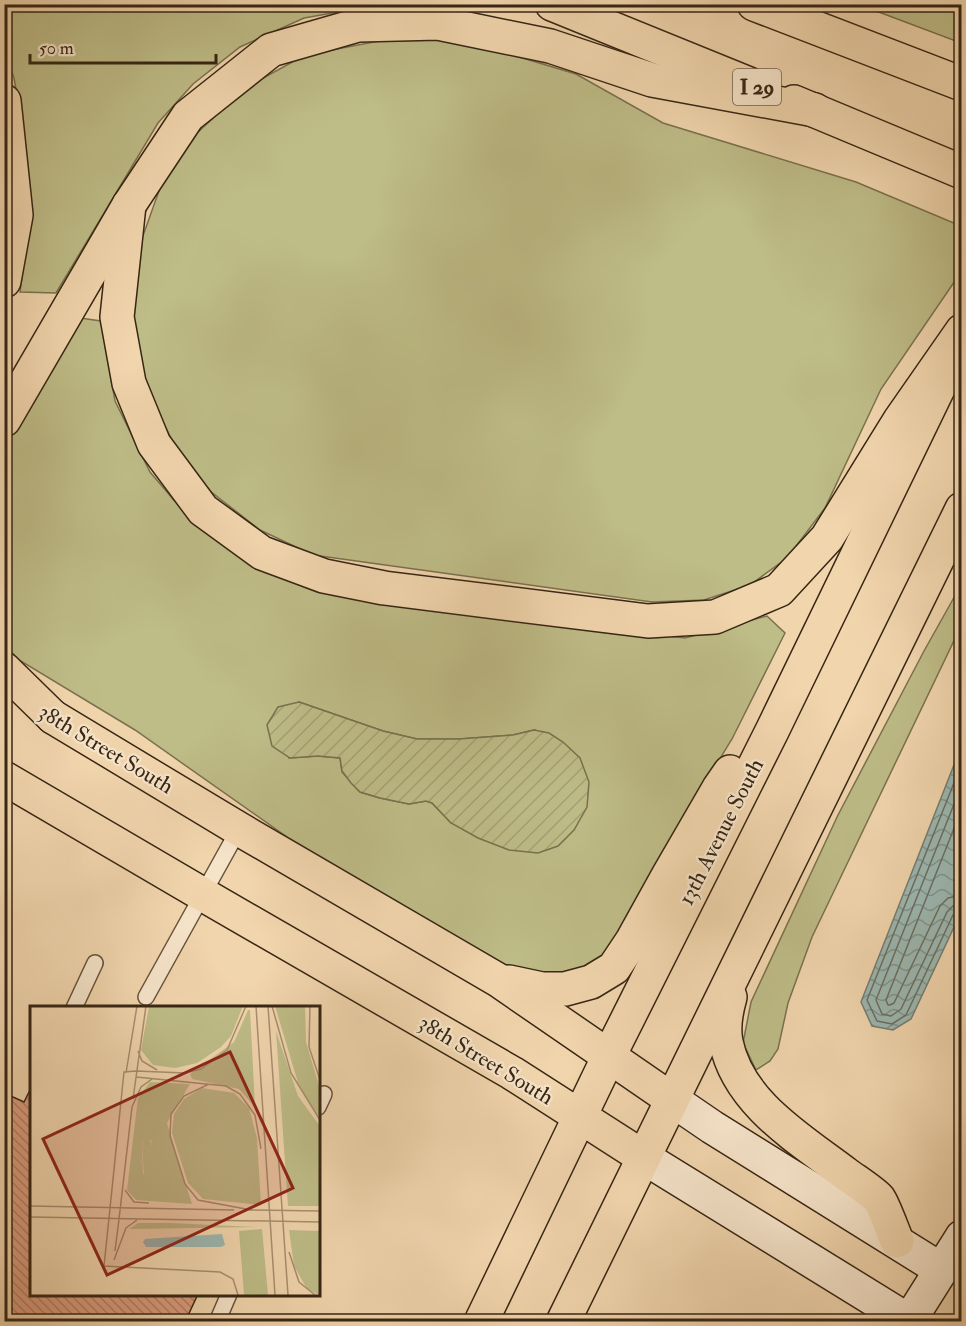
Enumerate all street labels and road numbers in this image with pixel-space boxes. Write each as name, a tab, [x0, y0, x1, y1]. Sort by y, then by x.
road number: I 29	[733, 69, 781, 105]
street label: 38th Street South	[33, 698, 179, 801]
street label: 13th Avenue South	[672, 754, 770, 910]
street label: 38th Street South	[413, 1009, 559, 1112]

